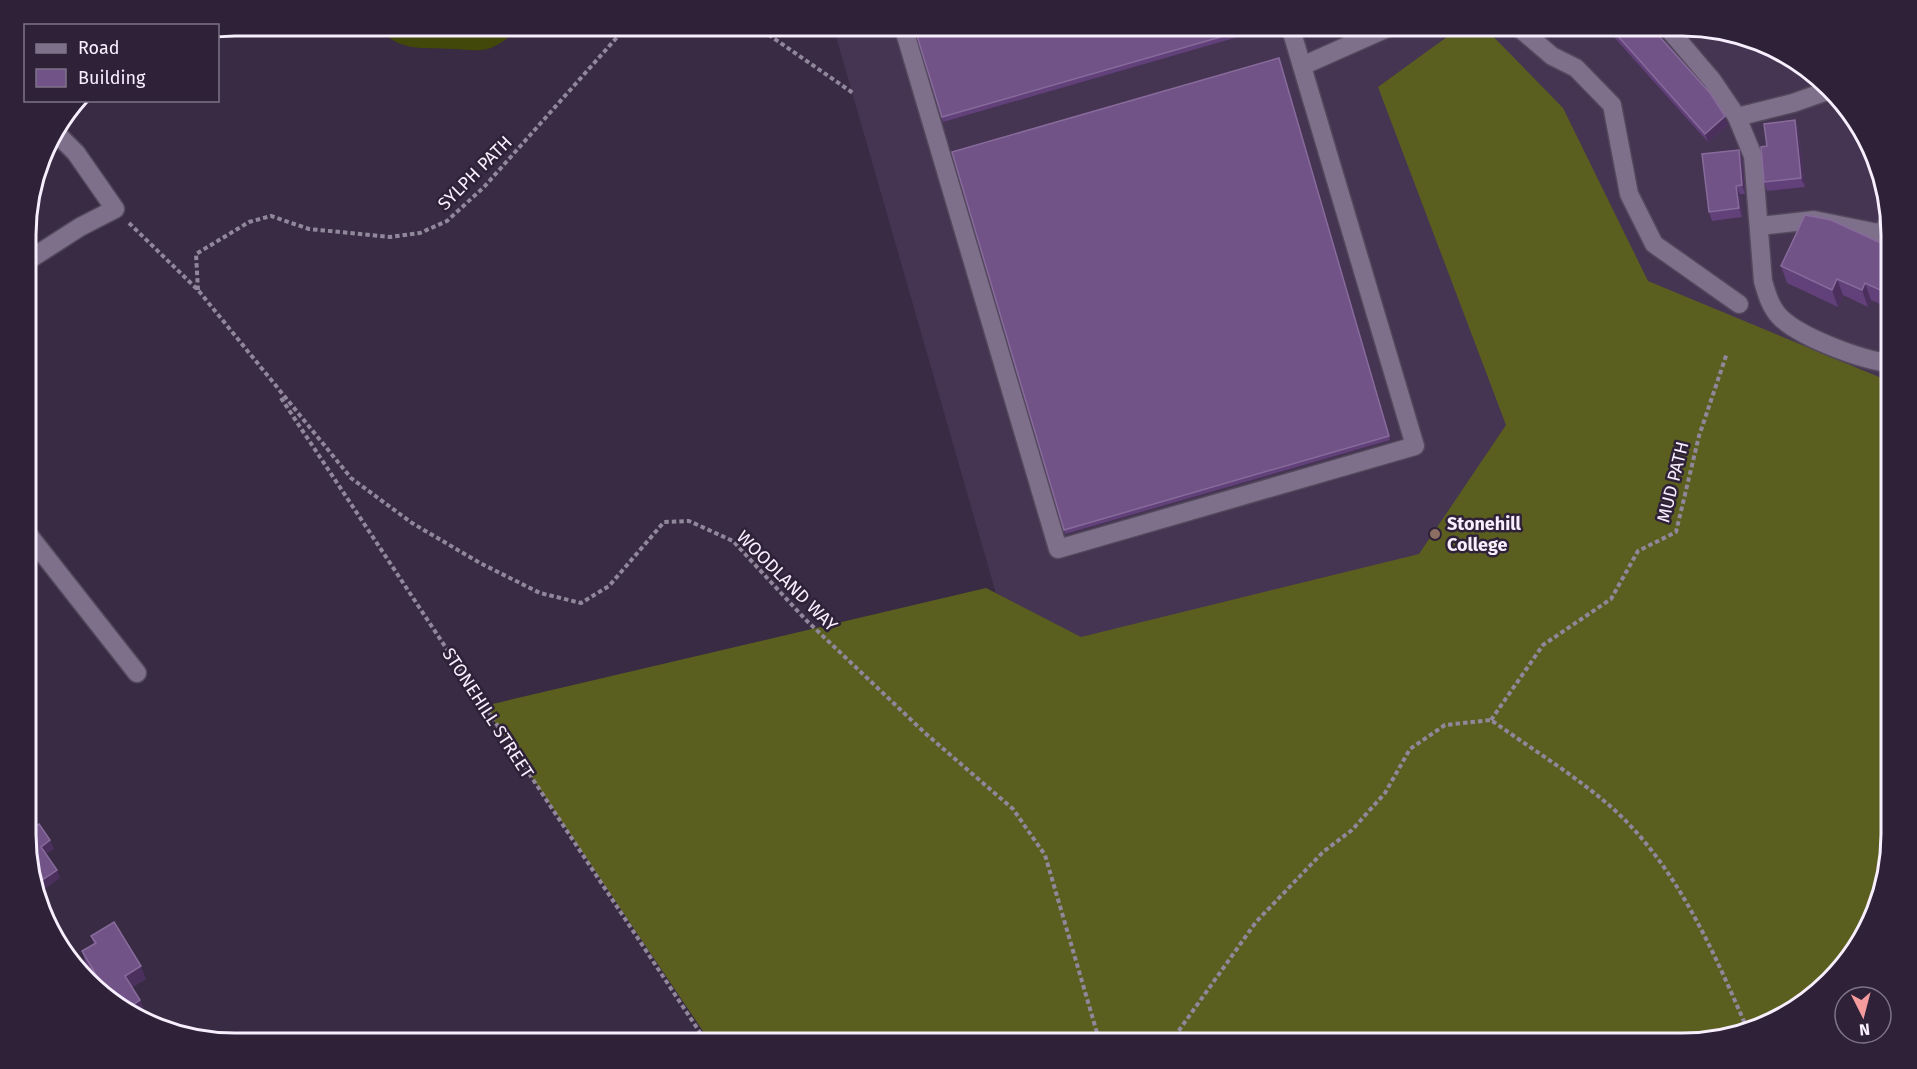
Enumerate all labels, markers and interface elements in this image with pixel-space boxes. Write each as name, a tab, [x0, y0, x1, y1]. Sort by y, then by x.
legend	[24, 24, 219, 102]
text: Road	[78, 37, 120, 59]
text: Building	[78, 67, 146, 89]
street label: SYLPH PATH	[433, 131, 517, 215]
street label: MUD PATH	[1652, 439, 1694, 525]
place label: Stonehill College	[1447, 513, 1522, 556]
street label: WOODLAND WAY	[732, 526, 842, 636]
marker: Stonehill College	[1428, 527, 1442, 541]
street label: STONEHILL STREET	[438, 644, 539, 783]
north arrow	[1833, 985, 1893, 1045]
text: N	[1858, 1019, 1871, 1039]

